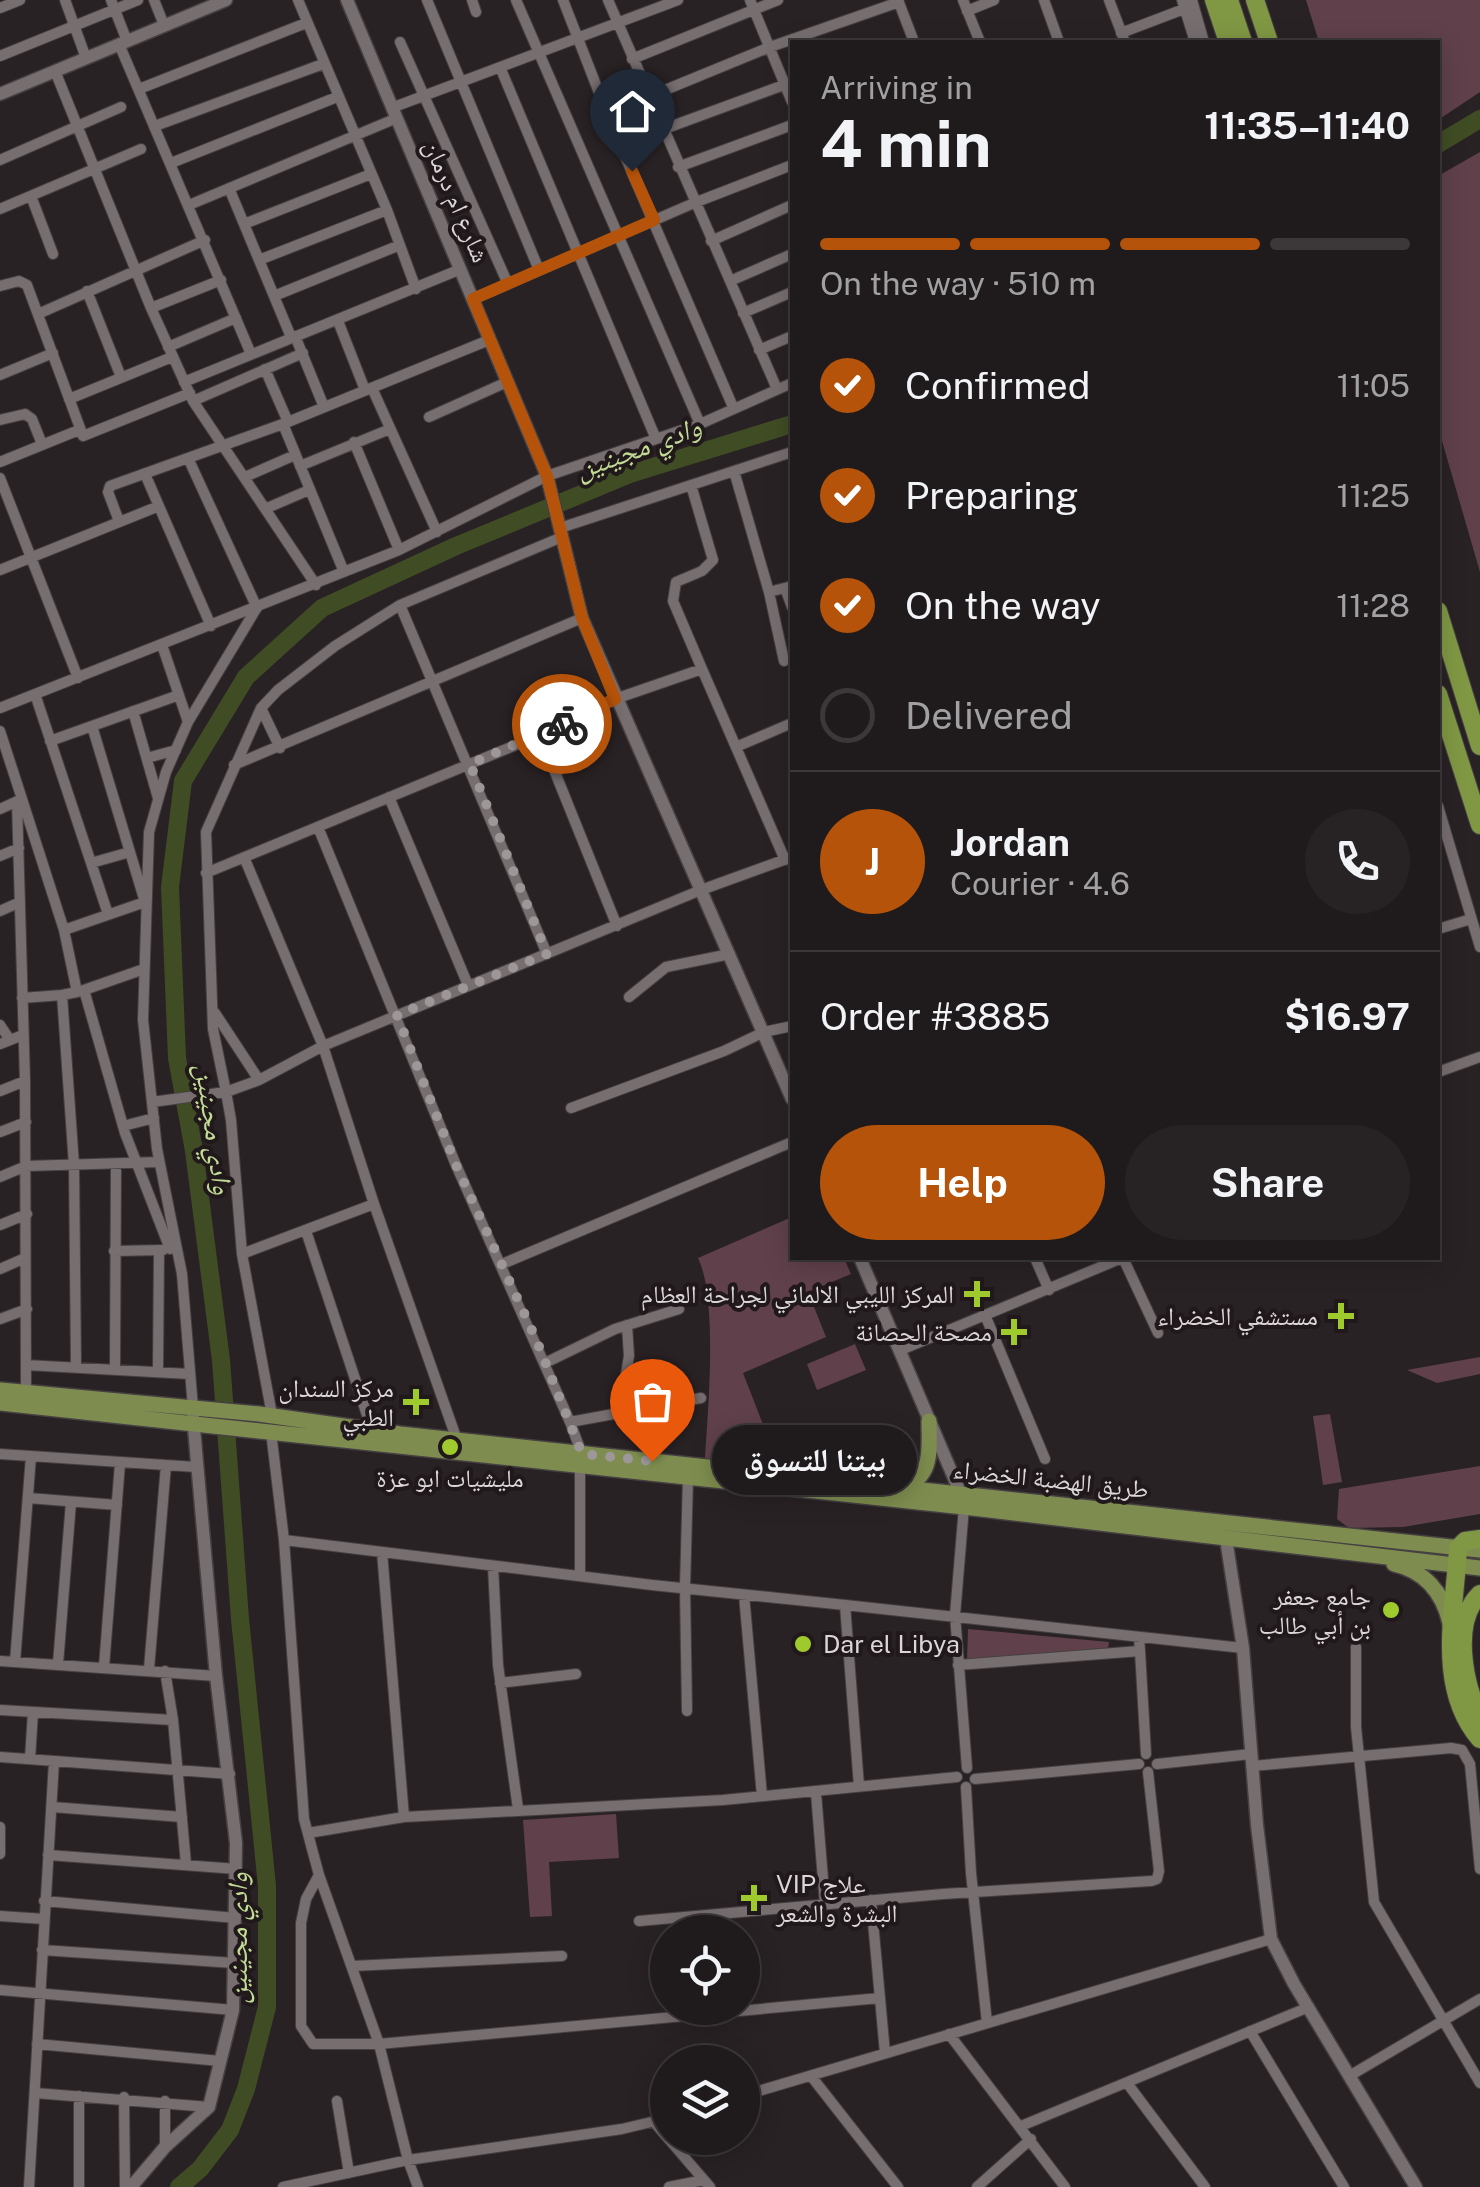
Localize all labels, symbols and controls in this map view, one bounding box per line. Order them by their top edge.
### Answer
pin [590,69,675,172]
text: Arriving in [820,69,973,106]
icon: home [605,84,660,139]
text: 11:35–11:40 [1204,103,1410,148]
text: 4 min [820,105,992,182]
street label: شارع ام درمان [416,135,496,268]
text: On the way · 510 m [820,265,1096,302]
icon: check [820,358,875,413]
text: Confirmed [905,363,1090,408]
text: 11:05 [1337,367,1410,404]
water label: وادي مجينين [571,409,708,492]
icon: check [820,468,875,523]
text: Preparing [905,473,1079,518]
text: 11:25 [1337,477,1410,514]
icon: check [820,578,875,633]
text: On the way [905,583,1101,628]
text: 11:28 [1336,587,1410,624]
courier [512,674,612,774]
text: Delivered [905,693,1073,738]
icon: bike [535,697,590,752]
button: phone [1305,809,1410,914]
text: Jordan [950,820,1070,865]
text: J [865,839,880,884]
text: Courier · 4.6 [950,865,1130,902]
text: Order #3885 [820,994,1050,1039]
text: $16.97 [1284,994,1410,1039]
water label: وادي مجينين [182,1062,240,1197]
button: Help [820,1125,1105,1240]
button: Share [1125,1125,1410,1240]
place label: المركز الليبي الالماني لجراحة العظام [641,1279,954,1314]
marker: المركز الليبي الالماني لجراحة العظام [964,1281,990,1307]
place label: مستشفي الخضراء [1157,1301,1318,1336]
marker: مستشفي الخضراء [1328,1303,1354,1329]
place label: مصحة الحصانة [855,1317,992,1347]
marker: مصحة الحصانة [1001,1319,1027,1345]
pin [610,1359,695,1462]
place label: مركز السندان الطبي [278,1373,394,1437]
icon: bag [625,1374,680,1429]
marker: مركز السندان الطبي [403,1389,429,1415]
callout: بيتنا للتسوق [712,1426,917,1496]
marker: مليشيات ابو عزة [439,1436,461,1458]
text: بيتنا للتسوق [743,1441,886,1478]
street label: طريق الهضبة الخضراء [952,1454,1150,1505]
place label: مليشيات ابو عزة [376,1463,524,1493]
place label: جامع جعفر بن أبي طالب [1259,1581,1371,1645]
marker: جامع جعفر بن أبي طالب [1380,1599,1402,1621]
place label: Dar el Libya [823,1629,960,1659]
marker: Dar el Libya [792,1633,814,1655]
place label: VIP علاج البشرة والشعر [775,1869,897,1928]
water label: وادي مجينين [220,1872,260,2004]
marker: VIP علاج البشرة والشعر [741,1885,767,1911]
map controls [650,1915,760,2155]
button: locate [650,1915,760,2025]
button: layers [650,2045,760,2155]

